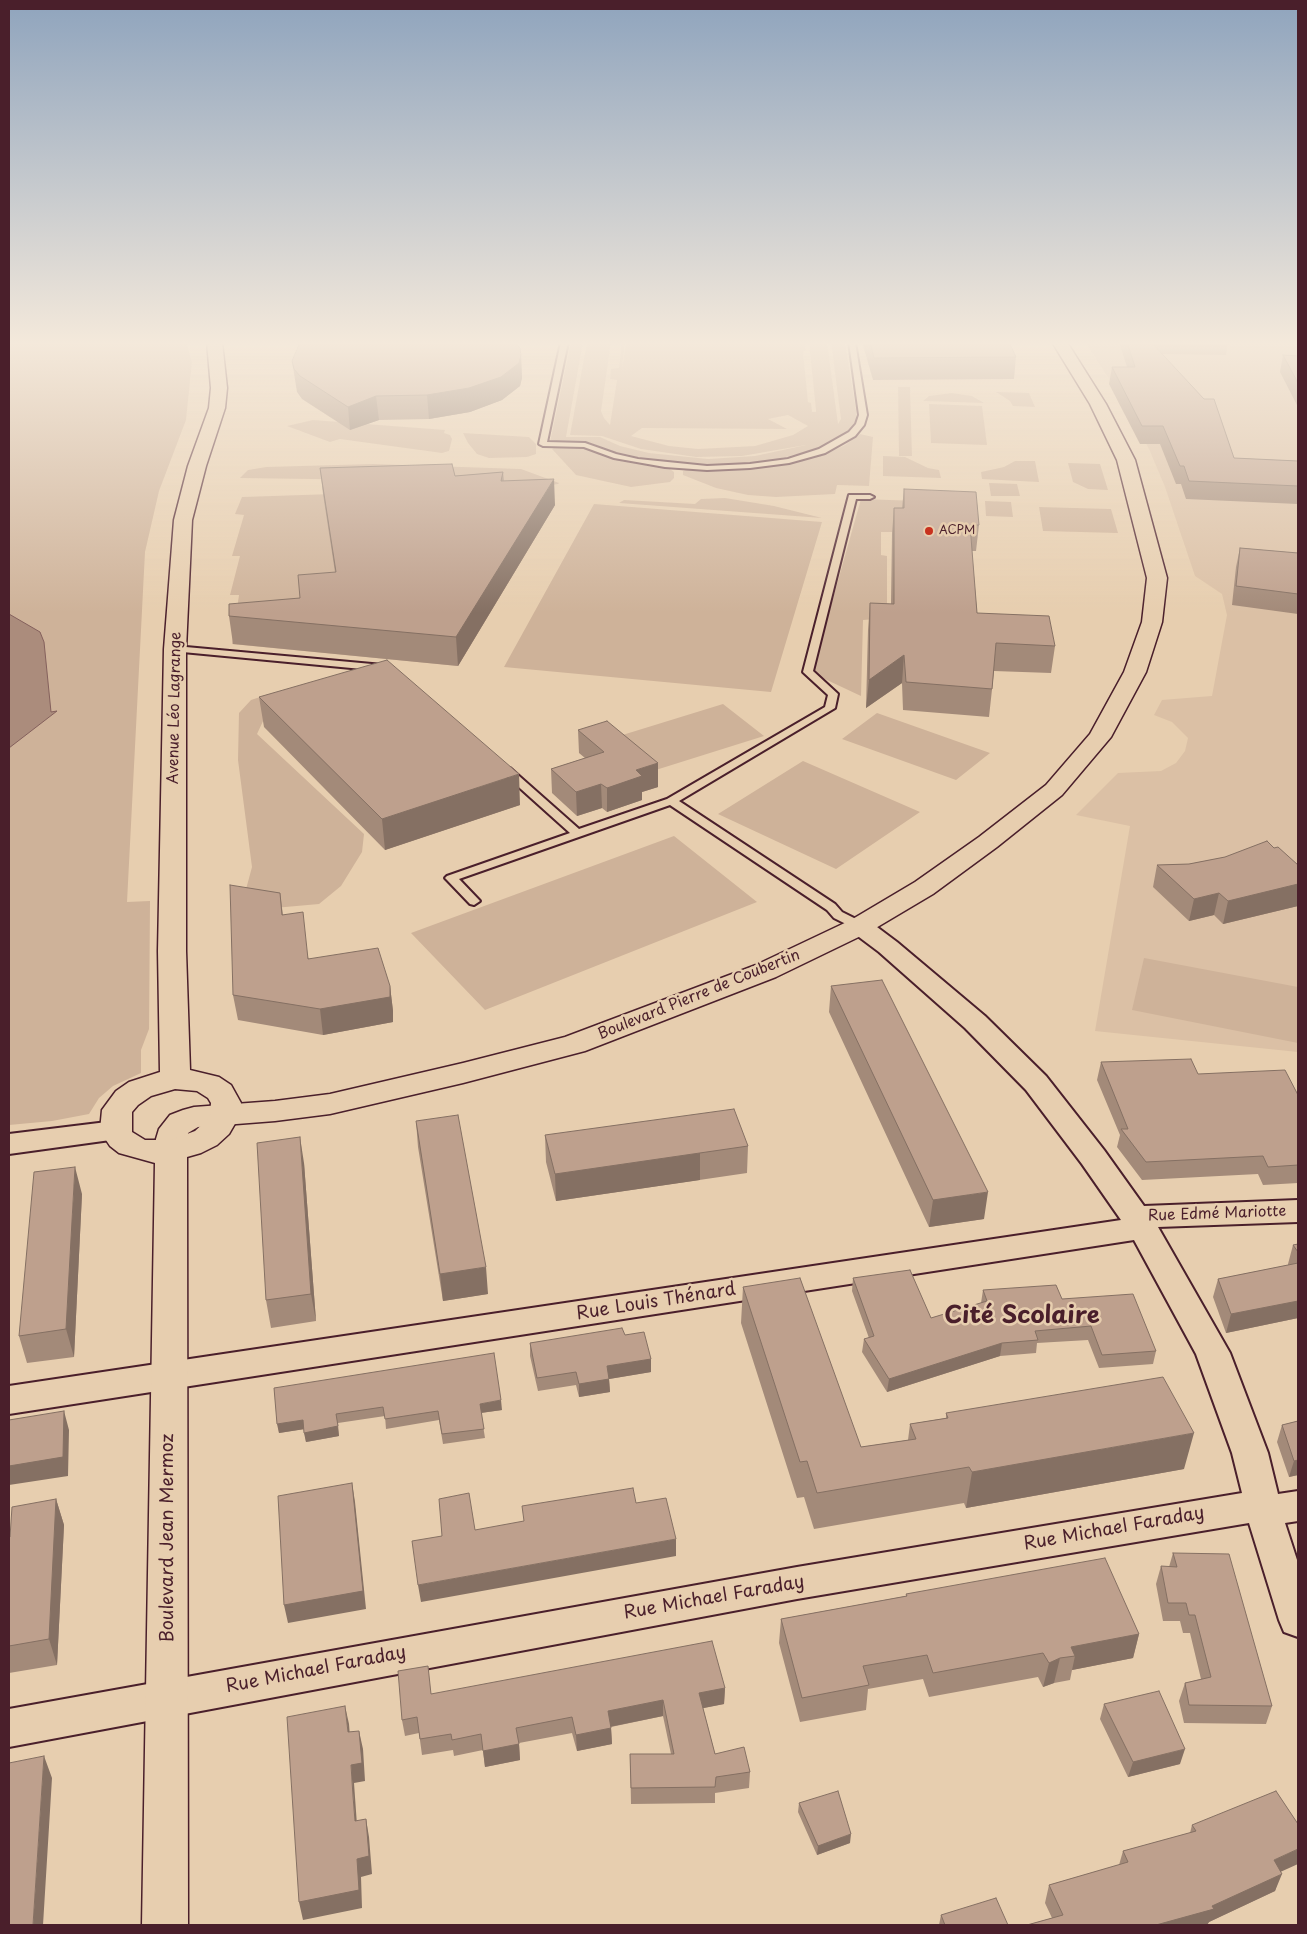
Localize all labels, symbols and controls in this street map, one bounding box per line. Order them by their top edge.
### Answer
place label: ACPM [939,524,975,538]
marker: ACPM [923,525,935,537]
street label: Avenue Léo Lagrange [165,632,185,784]
street label: Boulevard Pierre de Coubertin [595,946,803,1044]
street label: Rue Edmé Mariotte [1147,1203,1287,1225]
street label: Rue Louis Thénard [575,1279,737,1325]
district label: Cité Scolaire [944,1302,1100,1330]
street label: Boulevard Jean Mermoz [157,1433,179,1643]
street label: Rue Michael Faraday [1022,1502,1206,1556]
street label: Rue Michael Faraday [622,1571,806,1625]
street label: Rue Michael Faraday [224,1642,408,1698]

